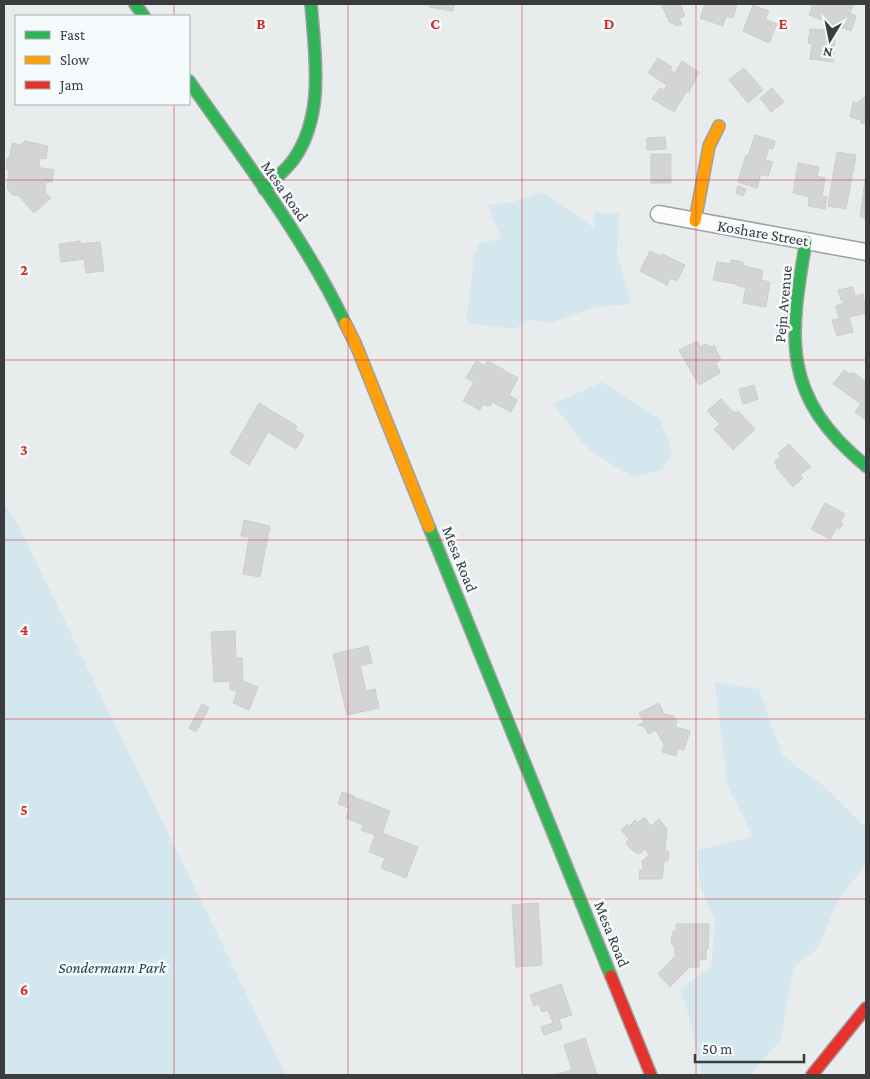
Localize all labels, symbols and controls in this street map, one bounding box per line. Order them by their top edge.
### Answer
legend [15,15,190,105]
text: B [256,15,266,32]
text: C [430,15,440,32]
text: D [603,15,615,32]
text: E [778,15,788,32]
north arrow [805,15,855,65]
text: Fast [60,27,86,43]
text: N [821,44,834,62]
text: Slow [60,52,90,68]
text: Jam [58,77,83,94]
street label: Mesa Road [258,158,312,225]
street label: Koshare Street [716,217,811,249]
text: 2 [20,261,28,278]
street label: Pejn Avenue [771,265,796,343]
text: 3 [20,441,28,458]
street label: Mesa Road [439,524,481,595]
text: 4 [20,621,29,638]
text: 5 [20,801,28,818]
street label: Mesa Road [591,899,633,970]
park label: Sondermann Park [58,959,167,976]
text: 6 [20,981,28,998]
scale bar [695,1032,804,1064]
text: 50 m [702,1041,732,1057]

